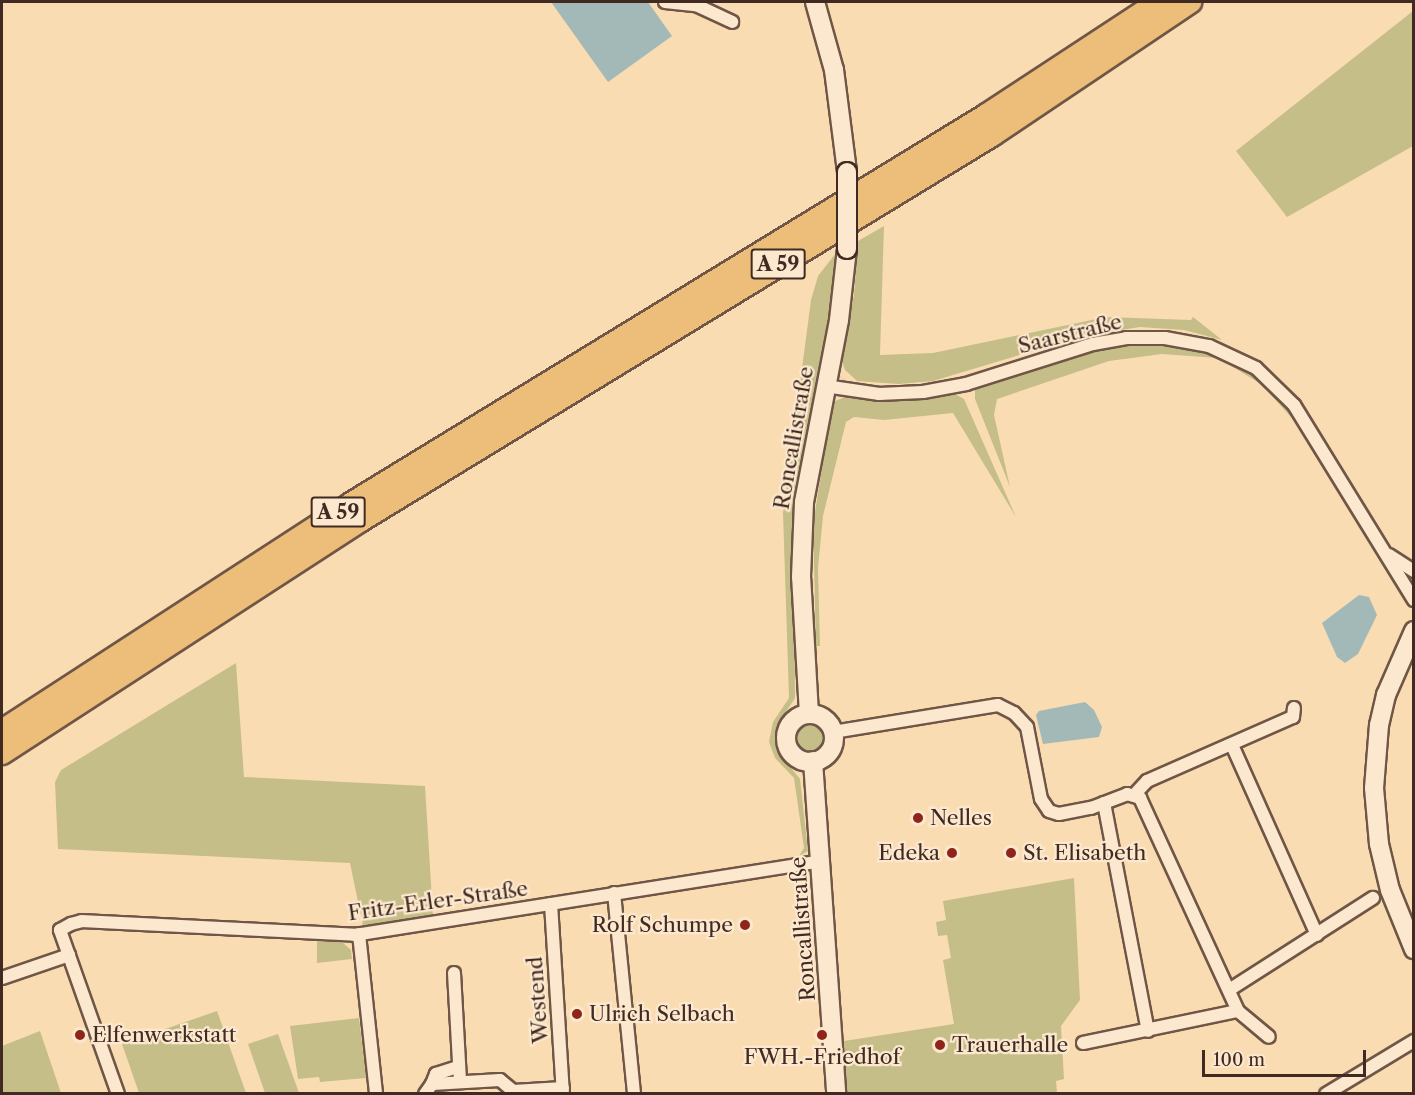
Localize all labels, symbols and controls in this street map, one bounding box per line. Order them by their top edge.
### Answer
road number: A 59 [750,247,806,281]
street label: Saarstraße [1015,309,1125,359]
street label: Roncallistraße [769,365,819,511]
road number: A 59 [310,495,366,529]
place label: Nelles [930,805,992,831]
marker: Nelles [911,811,925,825]
place label: Edeka [878,840,940,866]
place label: St. Elisabeth [1023,840,1146,866]
marker: Edeka [945,846,959,860]
marker: St. Elisabeth [1004,846,1018,860]
street label: Roncallistraße [785,856,821,1002]
street label: Fritz-Erler-Straße [346,876,530,926]
place label: Rolf Schumpe [592,912,733,938]
marker: Rolf Schumpe [738,918,752,932]
street label: Westend [522,956,554,1044]
place label: Ulrich Selbach [589,1001,735,1027]
marker: Ulrich Selbach [570,1007,584,1021]
place label: Elfenwerkstatt [92,1022,236,1048]
marker: Elfenwerkstatt [73,1028,87,1042]
marker: FWH.-Friedhof [815,1028,829,1042]
place label: Trauerhalle [952,1032,1068,1058]
marker: Trauerhalle [933,1038,947,1052]
scale bar [1205,1038,1368,1076]
place label: FWH.-Friedhof [744,1044,900,1070]
text: 100 m [1213,1049,1265,1071]

